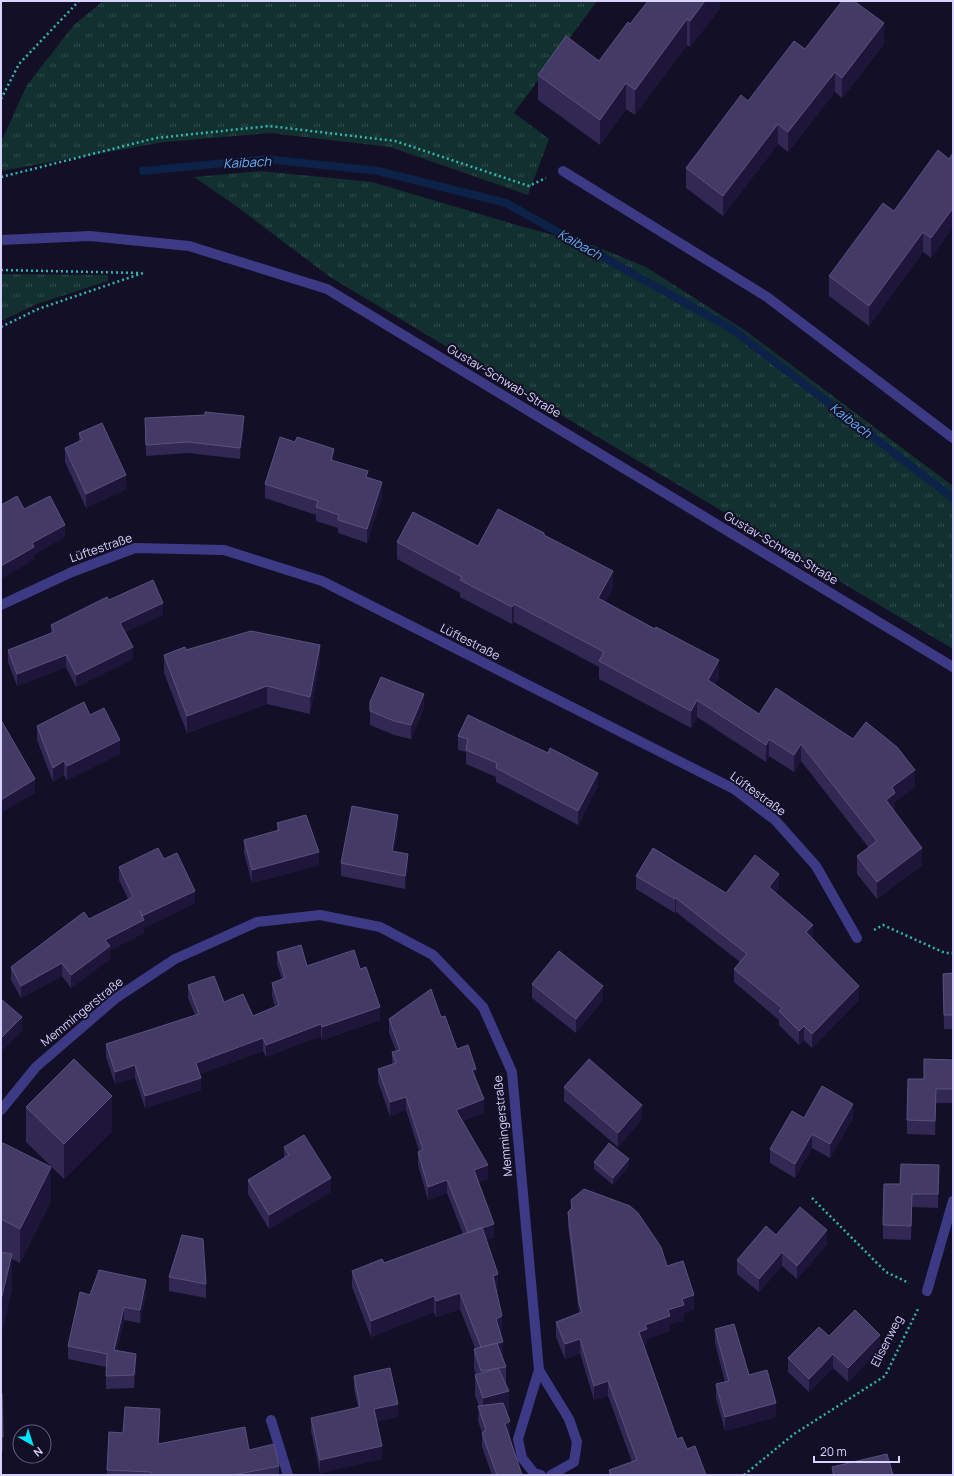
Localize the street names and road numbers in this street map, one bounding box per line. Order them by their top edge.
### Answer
street label: Gustav-Schwab-Straße [444,340,564,421]
street label: Gustav-Schwab-Straße [721,507,841,588]
street label: Lüftestraße [67,529,134,566]
street label: Lüftestraße [437,619,503,664]
street label: Lüftestraße [727,768,790,820]
street label: Memmingerstraße [37,973,126,1050]
street label: Memmingerstraße [489,1075,516,1177]
street label: Elisenweg [866,1312,907,1369]

